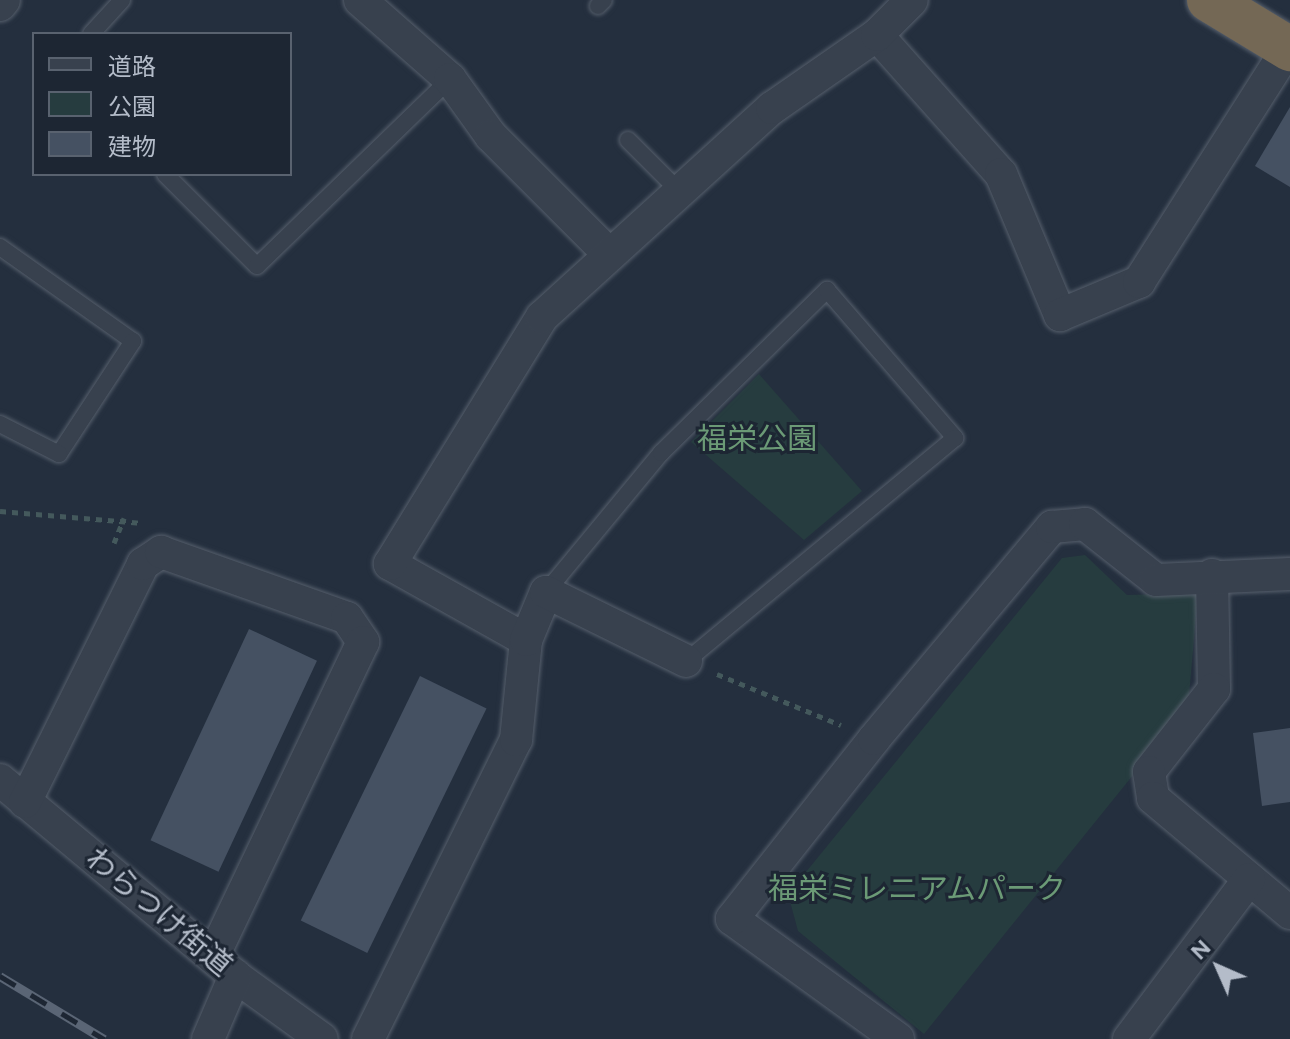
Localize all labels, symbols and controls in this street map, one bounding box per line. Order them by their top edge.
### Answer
legend [32,32,292,176]
text: 道路 [108,52,156,81]
text: 公園 [108,92,156,121]
text: 建物 [108,132,156,161]
park label: 福栄公園 [697,421,817,457]
street label: わらつけ街道 [78,840,240,984]
park label: 福栄ミレニアムパーク [767,871,1067,907]
north arrow [1178,927,1258,1007]
text: N [1185,934,1216,965]

